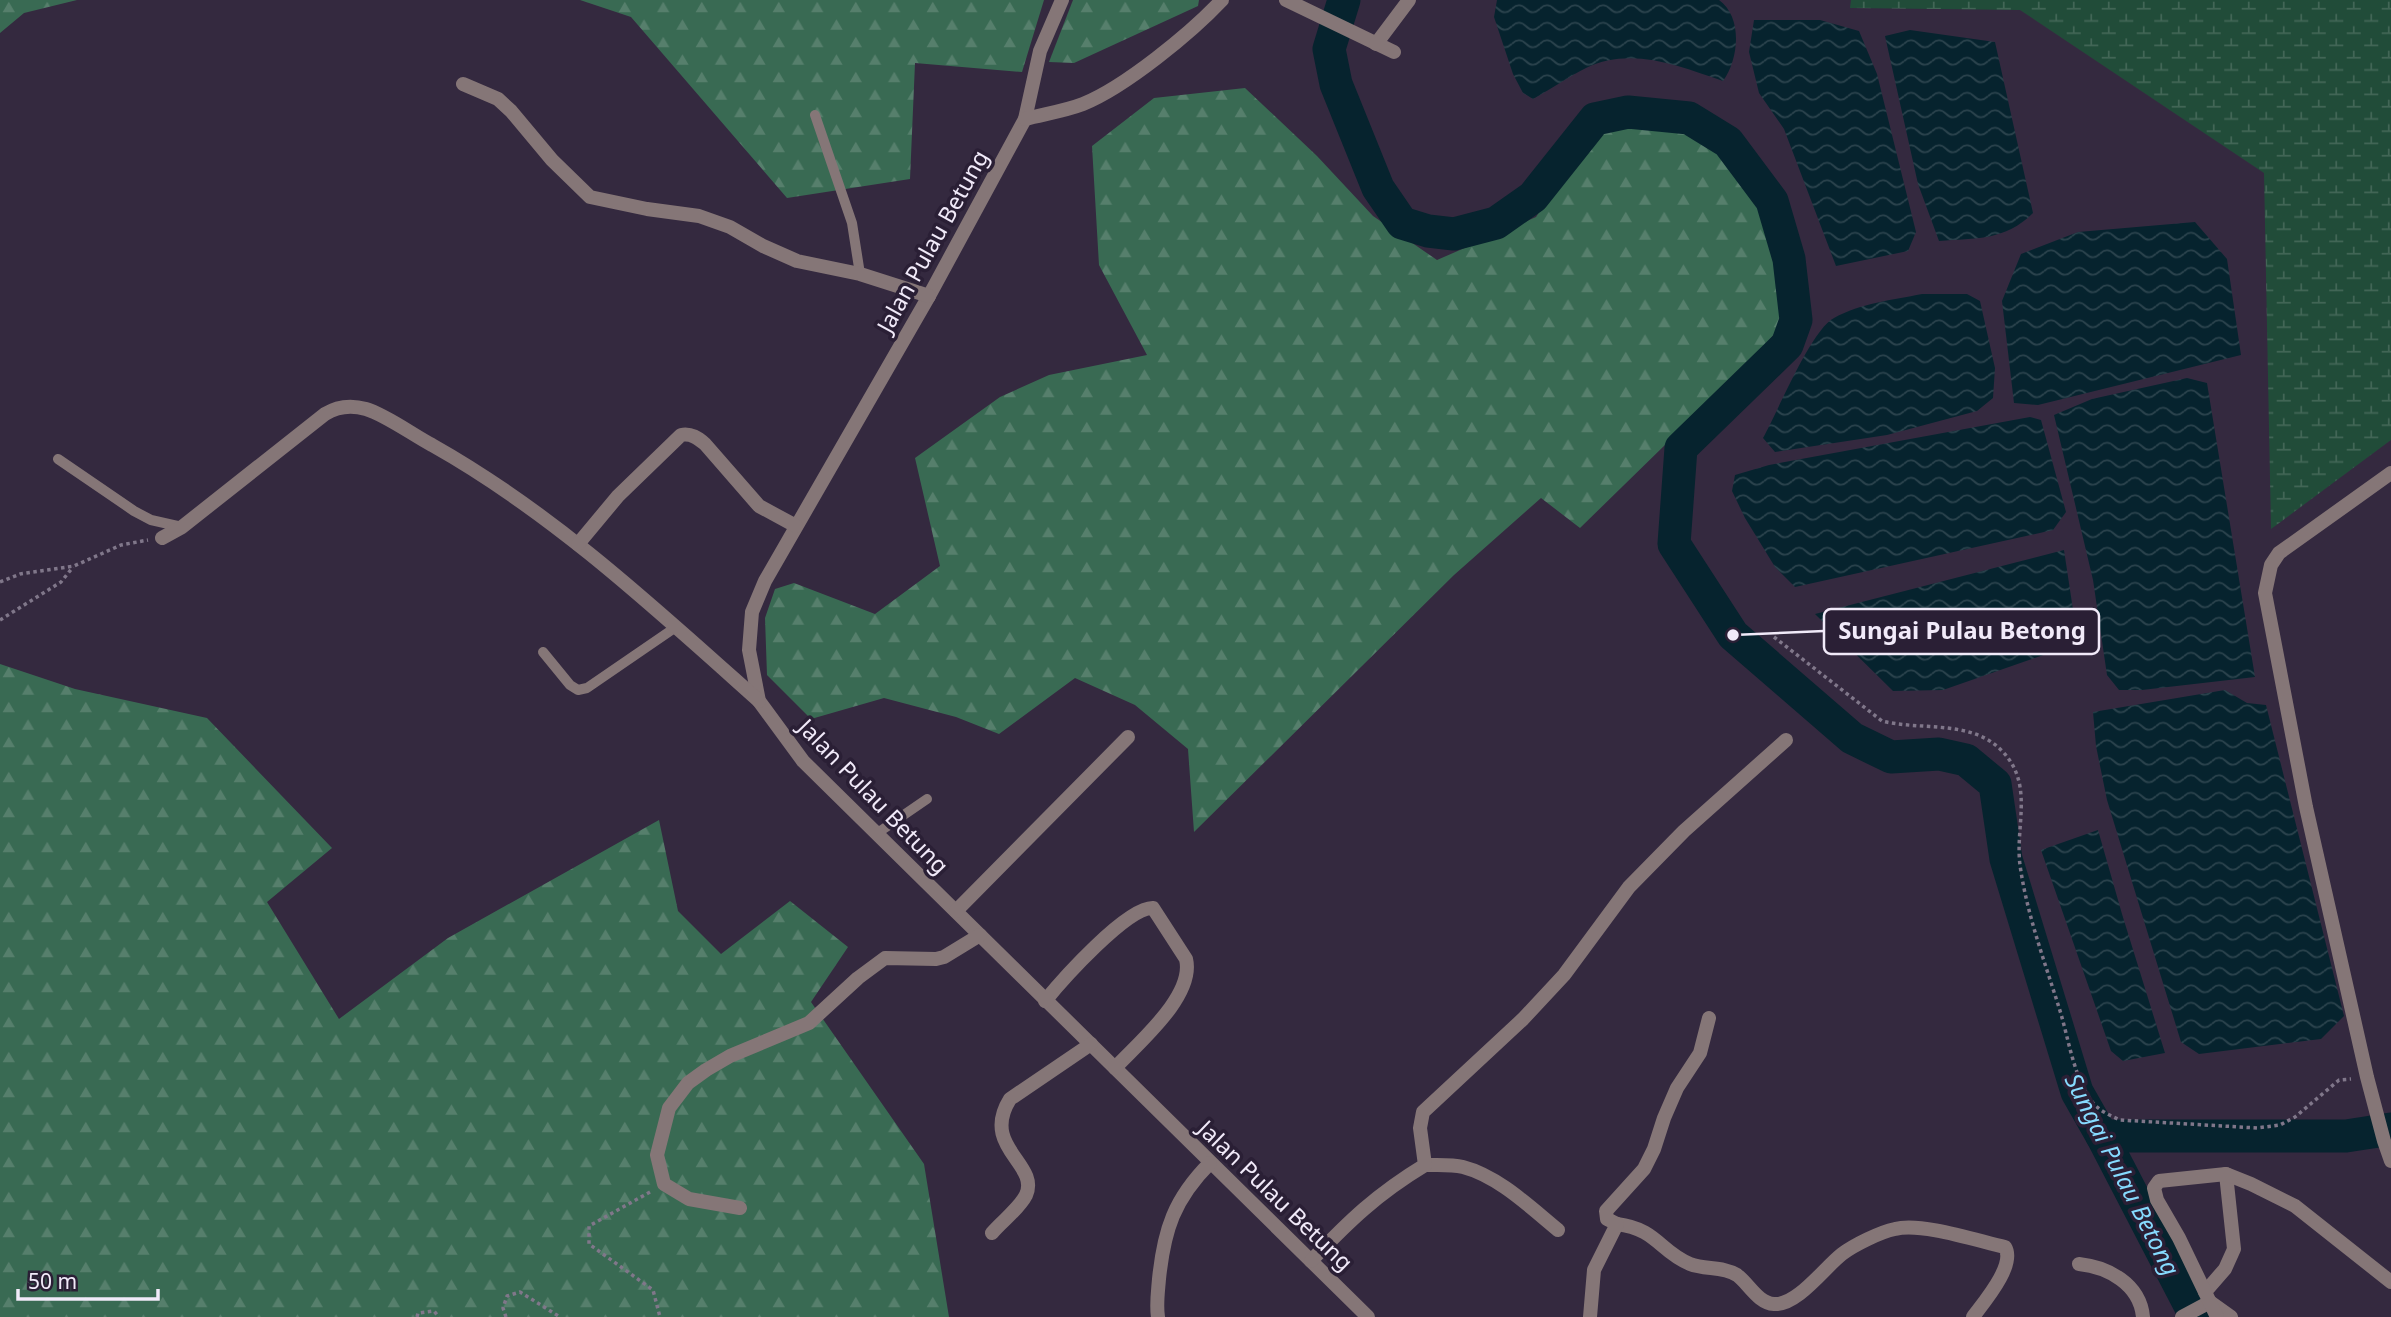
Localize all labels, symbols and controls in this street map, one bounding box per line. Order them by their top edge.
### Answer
street label: Jalan Pulau Betung [868,144,995,340]
callout: Sungai Pulau Betong [1824,609,2099,654]
text: Sungai Pulau Betong [1838,613,2086,646]
street label: Jalan Pulau Betung [790,710,956,881]
water label: Sungai Pulau Betong [2058,1067,2188,1281]
street label: Jalan Pulau Betung [1190,1111,1361,1277]
scale bar [18,1258,158,1302]
text: 50 m [28,1267,77,1295]

